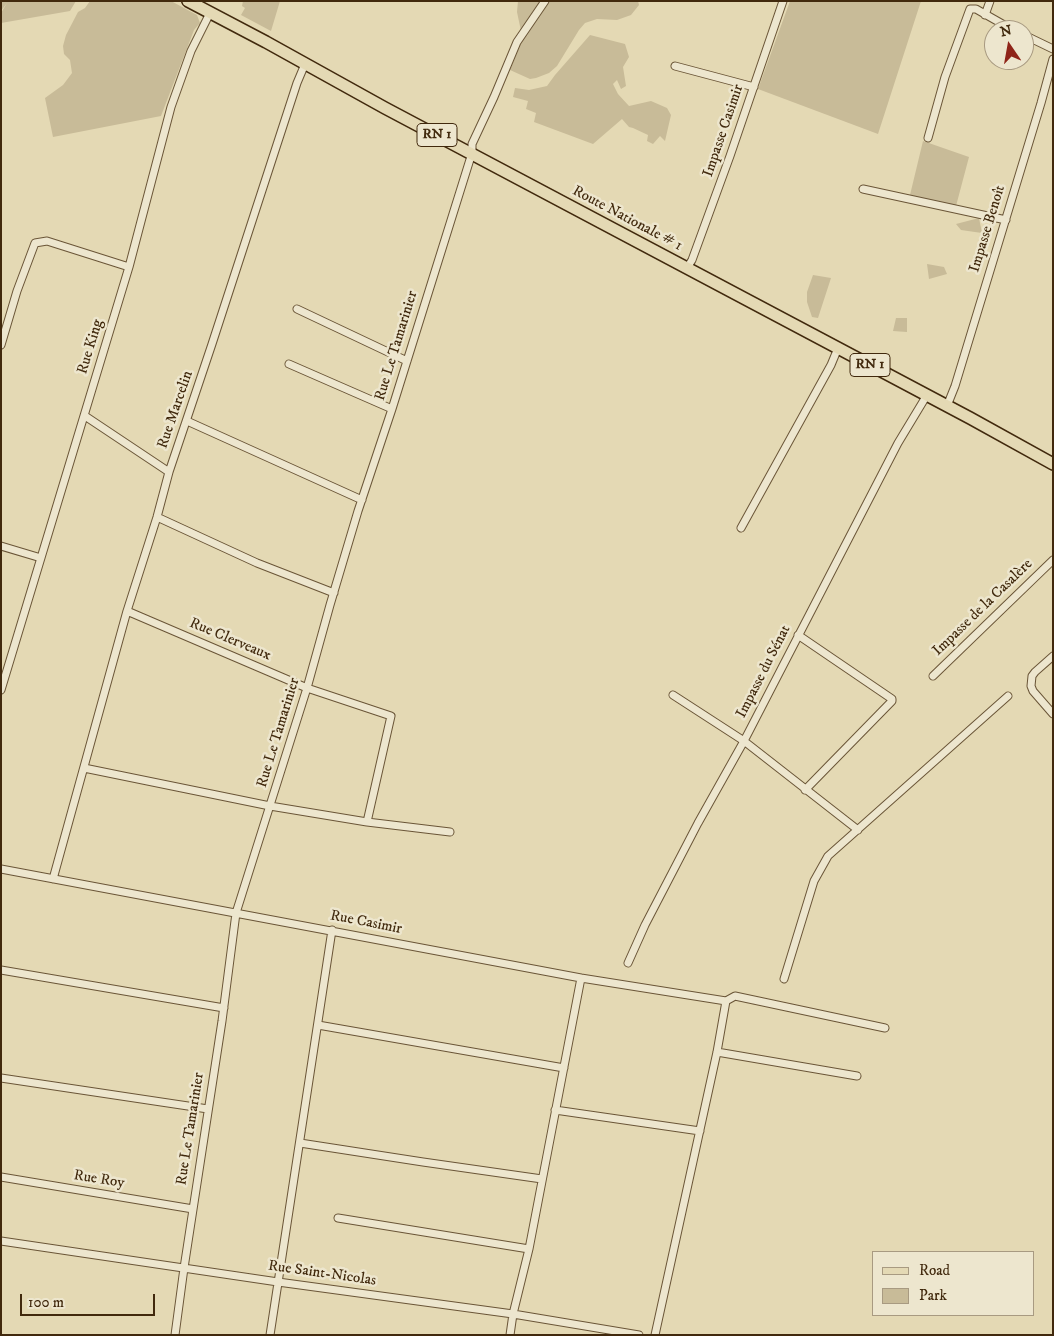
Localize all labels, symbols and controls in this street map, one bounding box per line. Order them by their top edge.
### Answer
north arrow [984,20,1034,70]
text: N [999,21,1014,41]
street label: Impasse Casimir [700,82,748,180]
road number: RN 1 [417,124,457,146]
street label: Route Nationale # 1 [569,182,685,256]
street label: Impasse Benoît [966,183,1010,275]
street label: Rue Le Tamarinier [372,289,422,403]
street label: Rue King [74,318,108,376]
road number: RN 1 [850,354,890,376]
street label: Rue Marcelin [154,369,198,451]
street label: Impasse de la Casalère [929,556,1037,660]
street label: Rue Clerveaux [187,615,273,665]
street label: Impasse du Sénat [733,623,795,721]
street label: Rue Le Tamarinier [254,676,304,790]
street label: Rue Casimir [329,907,403,939]
street label: Rue Le Tamarinier [173,1071,209,1187]
street label: Rue Roy [72,1167,126,1193]
legend [872,1251,1034,1316]
street label: Rue Saint-Nicolas [267,1258,377,1290]
text: Road [919,1261,950,1280]
scale bar [22,1284,158,1316]
text: Park [919,1286,947,1305]
text: 100 m [28,1293,64,1312]

